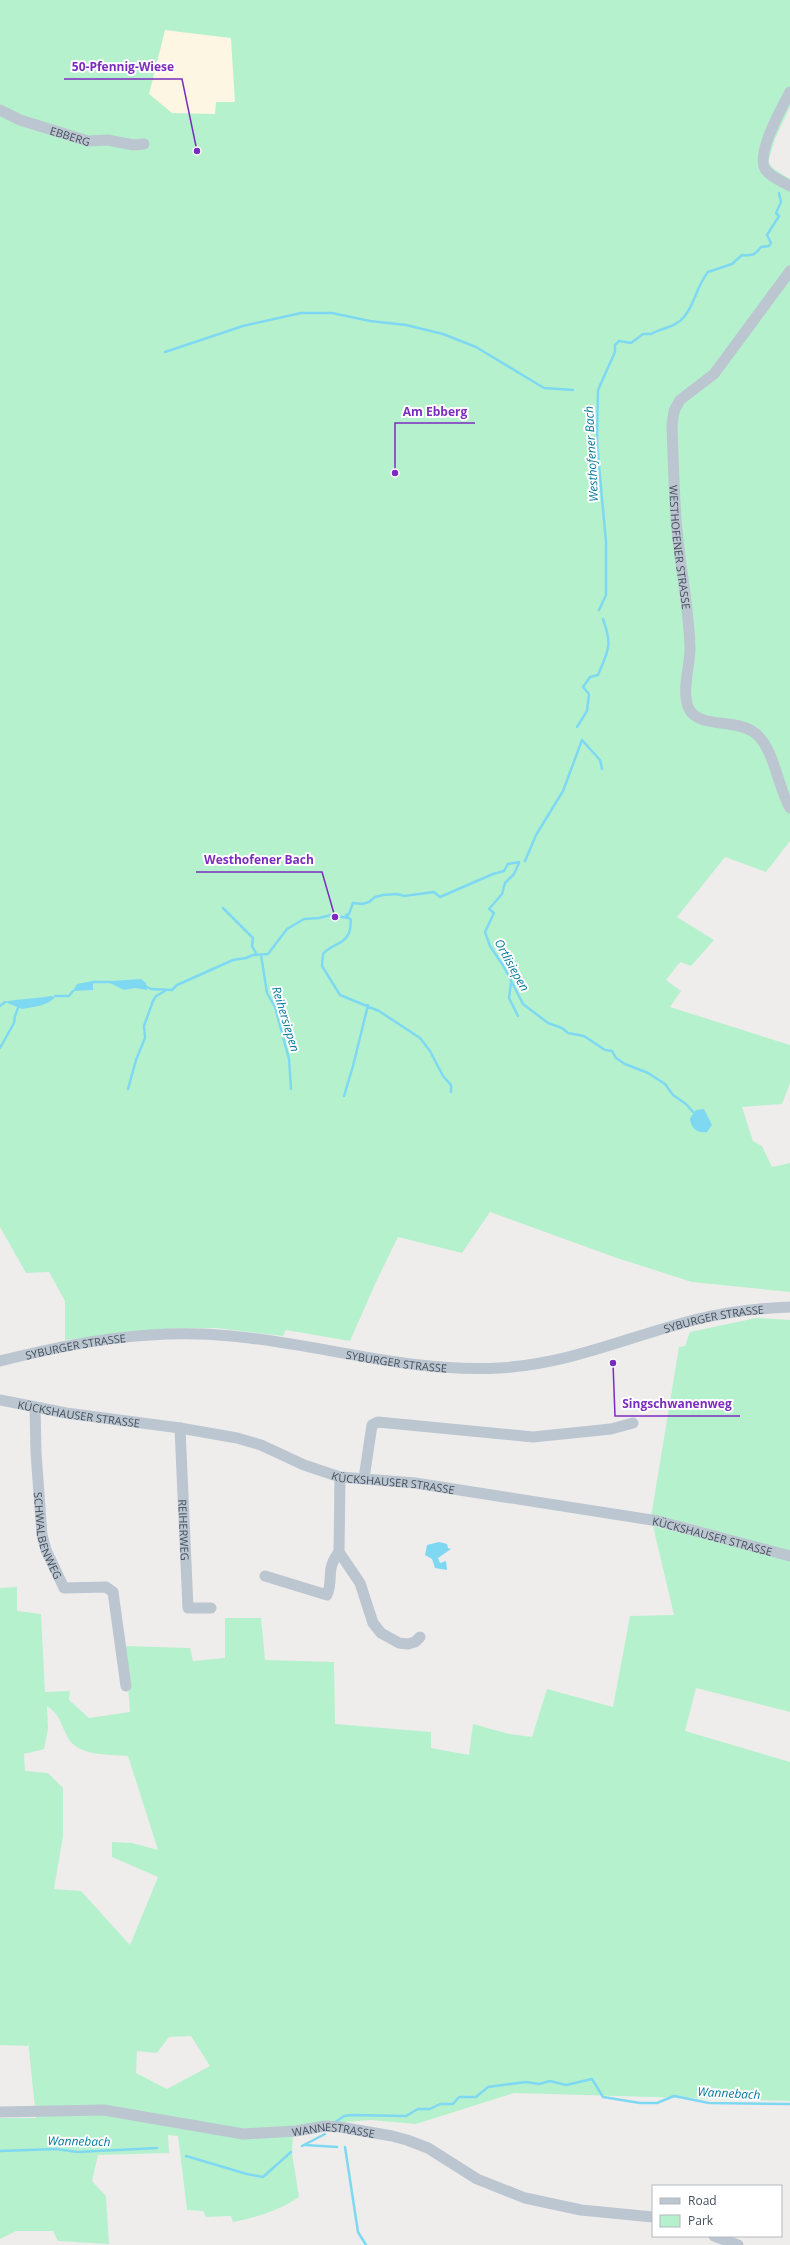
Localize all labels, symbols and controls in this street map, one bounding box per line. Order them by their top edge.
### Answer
callout: 50-Pfennig-Wiese [64,55,182,79]
text: 50-Pfennig-Wiese [72,58,174,75]
street label: EBBERG [48,122,92,149]
callout: Am Ebberg [395,399,475,423]
text: Am Ebberg [403,403,467,420]
water label: Westhofener Bach [580,406,602,502]
street label: WESTHOFENER STRASSE [667,485,695,610]
callout: Westhofener Bach [196,848,322,872]
text: Westhofener Bach [204,851,314,868]
water label: Ortlisiepen [491,936,533,994]
water label: Reihersiepen [268,984,304,1054]
street label: SYBURGER STRASSE [662,1301,764,1336]
street label: SYBURGER STRASSE [24,1330,127,1362]
street label: SYBURGER STRASSE [345,1346,448,1375]
callout: Singschwanenweg [615,1392,740,1416]
text: Singschwanenweg [622,1395,732,1412]
street label: KÜCKSHAUSER STRASSE [16,1396,141,1430]
street label: KÜCKSHAUSER STRASSE [330,1467,456,1497]
street label: SCHWALBENWEG [31,1491,66,1581]
street label: REIHERWEG [176,1499,193,1561]
street label: KÜCKSHAUSER STRASSE [651,1513,774,1559]
water label: Wannebach [697,2083,761,2103]
street label: WANNESTRASSE [291,2119,376,2140]
water label: Wannebach [47,2132,111,2150]
legend [652,2185,782,2237]
text: Road [688,2192,717,2209]
text: Park [688,2212,714,2229]

